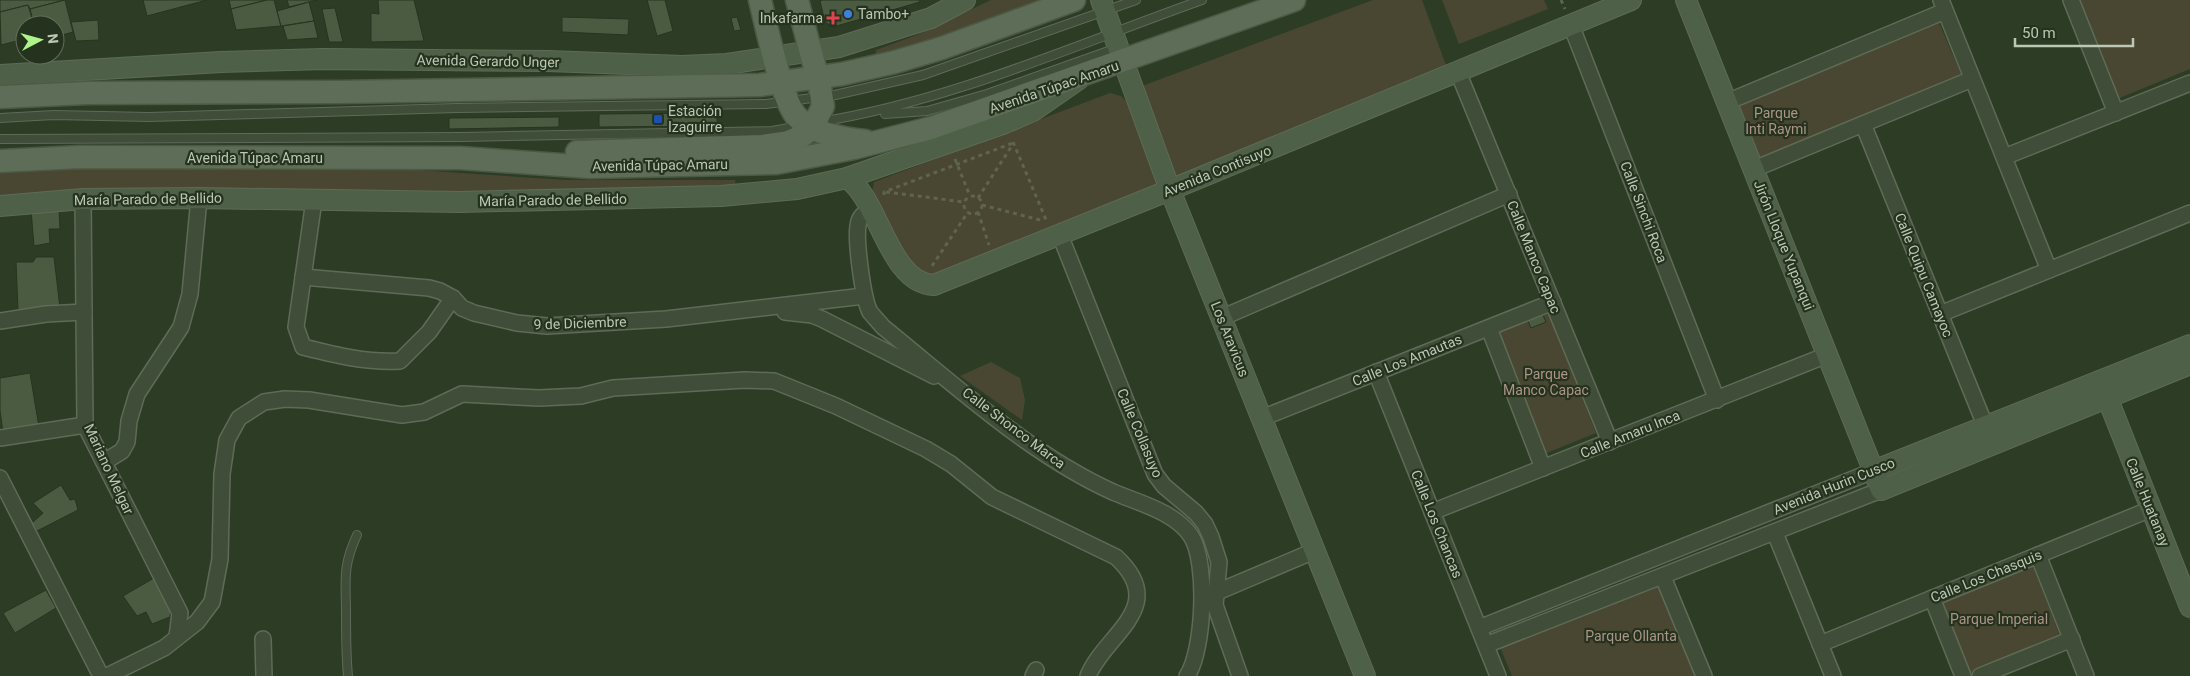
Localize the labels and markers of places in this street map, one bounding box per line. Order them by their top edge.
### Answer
place label: Tambo+ [858,6,909,22]
marker: Tambo+ [842,8,854,20]
place label: Inkafarma [760,10,823,26]
marker: Inkafarma [827,12,839,24]
place label: Estación Izaguirre [668,103,722,135]
marker: Estación Izaguirre [652,113,664,125]

